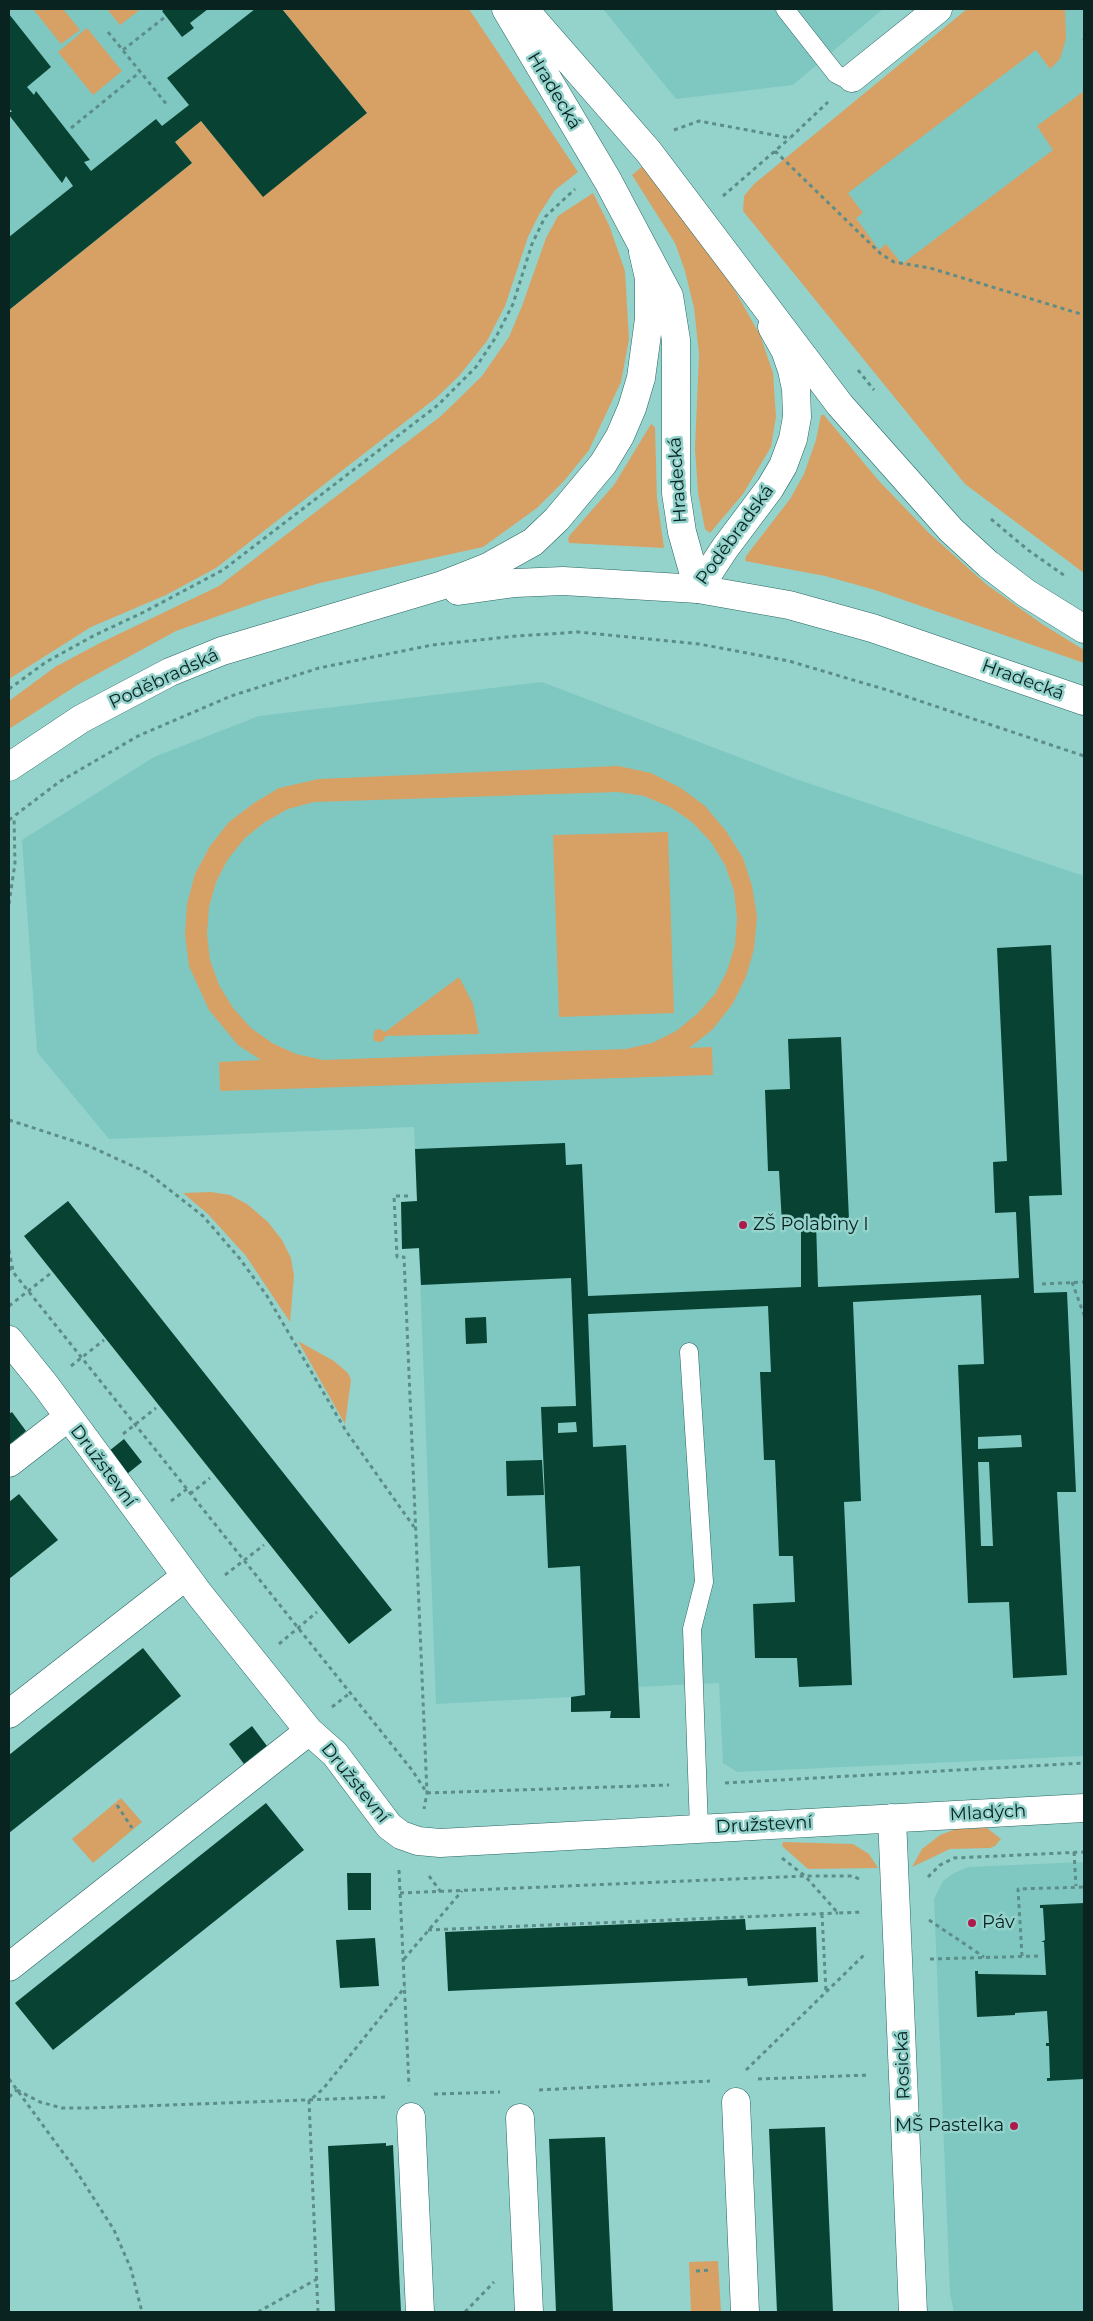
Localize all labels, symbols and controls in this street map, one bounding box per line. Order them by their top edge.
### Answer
street label: Hradecká [523,49,585,133]
street label: Hradecká [664,436,692,524]
street label: Poděbradská [691,481,779,589]
street label: Poděbradská [106,644,222,714]
street label: Hradecká [979,655,1067,705]
place label: ZŠ Polabiny I [753,1214,869,1236]
marker: ZŠ Polabiny I [737,1219,749,1231]
street label: Družstevní [65,1421,141,1511]
street label: Družstevní [316,1739,394,1827]
street label: Mladých [949,1800,1027,1826]
street label: Družstevní [715,1812,813,1838]
place label: Páv [982,1912,1015,1934]
marker: Páv [966,1917,978,1929]
street label: Rosická [891,2030,915,2100]
place label: MŠ Pastelka [895,2115,1004,2137]
marker: MŠ Pastelka [1008,2120,1020,2132]

